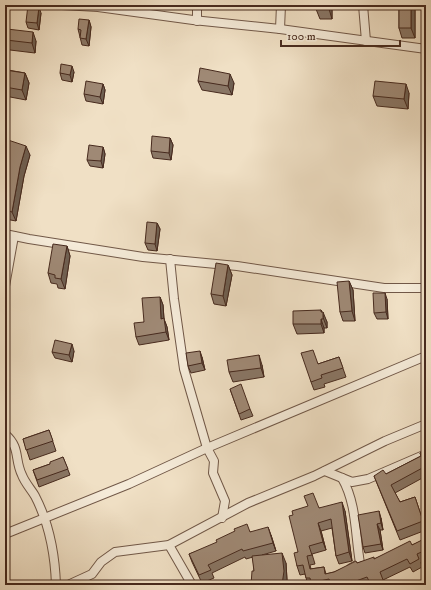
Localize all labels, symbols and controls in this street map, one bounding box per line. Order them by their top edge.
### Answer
scale bar [281,22,400,48]
text: 100 m [287,29,316,44]

